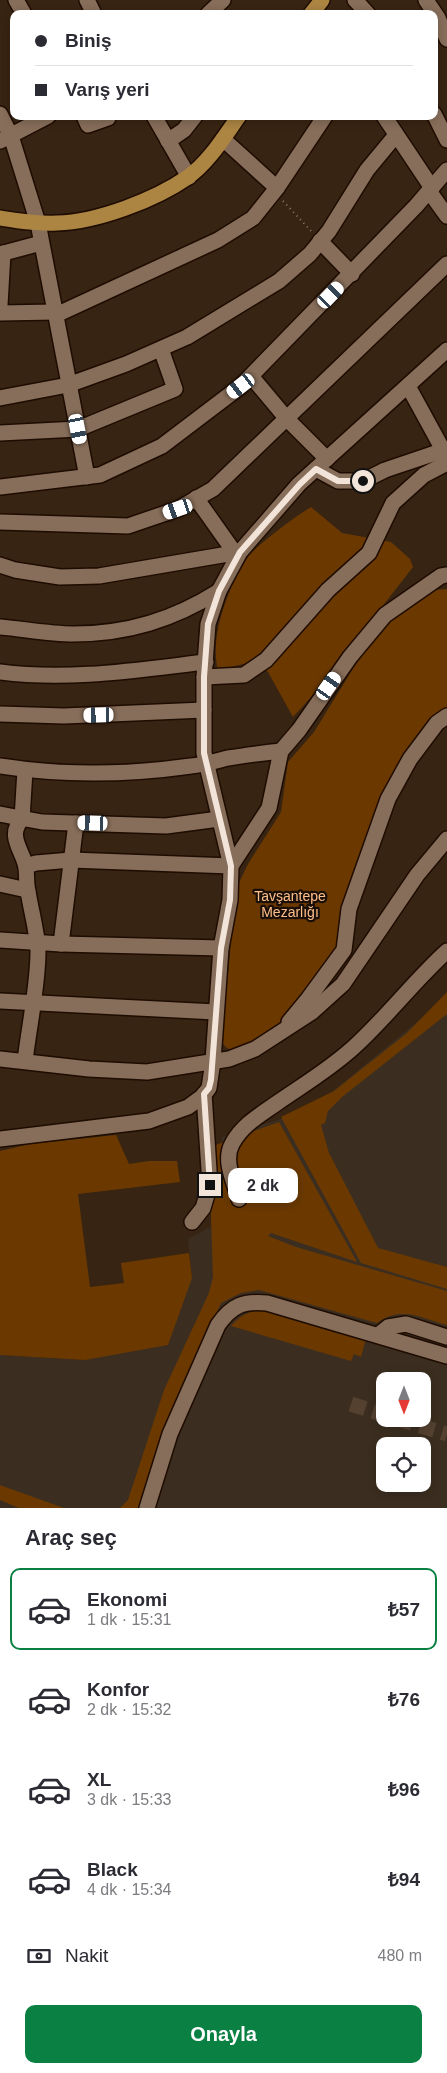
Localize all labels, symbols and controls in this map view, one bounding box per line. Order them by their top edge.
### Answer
text: Biniş [65,30,111,51]
text: Varış yeri [65,79,150,100]
car [315,279,346,311]
car [224,371,257,401]
car [67,413,88,445]
route start [352,470,374,492]
car [161,497,194,521]
car [314,669,343,703]
car [83,707,114,723]
car [77,815,108,831]
park label: Tavşantepe Mezarlığı [254,888,326,920]
callout: 2 dk [228,1168,298,1202]
route end [199,1174,221,1196]
text: 2 dk [247,1177,279,1194]
north arrow [376,1372,431,1428]
map controls [376,1372,431,1492]
button: locate [376,1437,431,1492]
text: Araç seç [25,1525,117,1550]
icon: car [27,1587,72,1632]
text: Ekonomi [87,1589,167,1610]
text: ₺57 [388,1599,420,1620]
text: 1 dk · 15:31 [87,1611,172,1628]
icon: car [27,1677,72,1722]
text: Konfor [87,1679,149,1700]
text: ₺76 [388,1689,420,1710]
text: 2 dk · 15:32 [87,1701,172,1718]
icon: car [27,1767,72,1812]
text: XL [87,1769,111,1790]
text: ₺96 [388,1779,420,1800]
text: 3 dk · 15:33 [87,1791,172,1808]
icon: car [27,1857,72,1902]
text: Black [87,1859,138,1880]
text: ₺94 [388,1869,420,1890]
text: 4 dk · 15:34 [87,1881,172,1898]
icon: cash [25,1942,53,1970]
text: Nakit [65,1945,108,1966]
text: 480 m [378,1947,422,1964]
button: Onayla [25,2005,422,2063]

